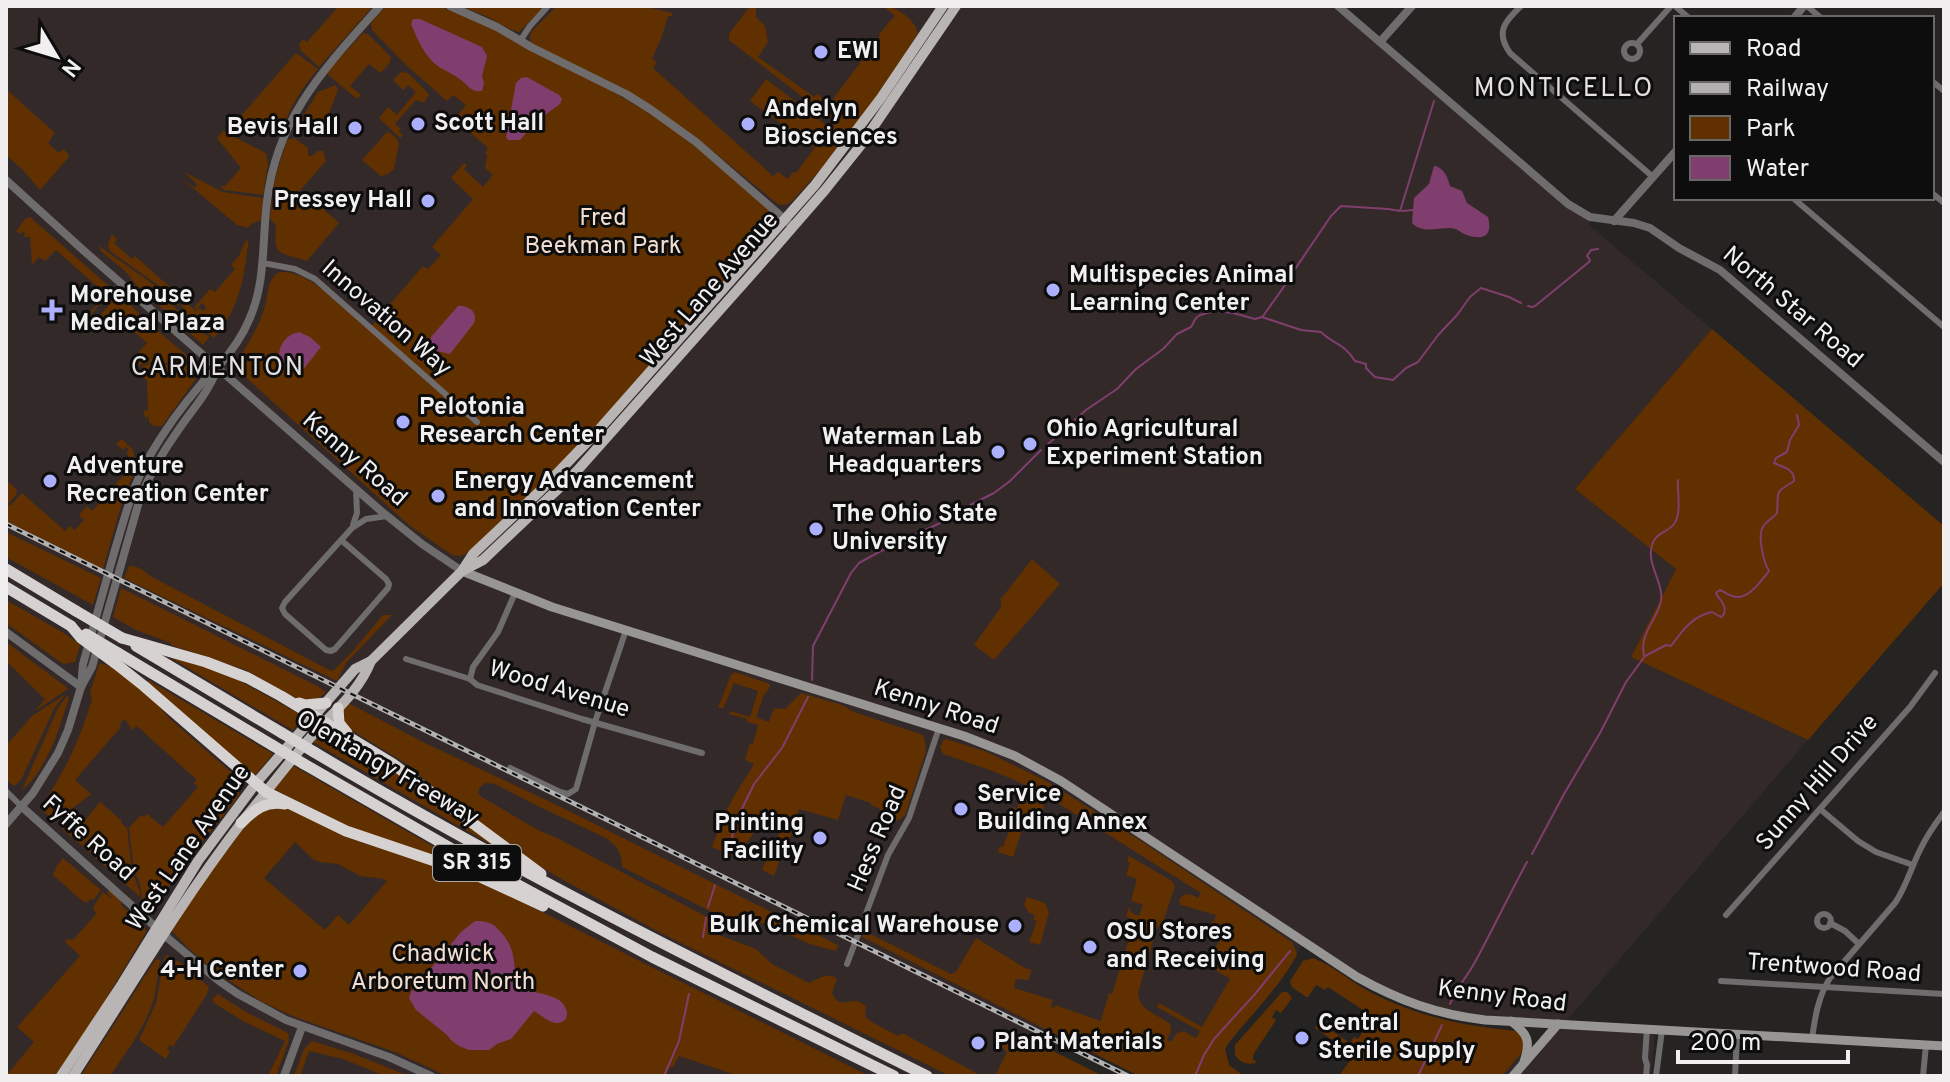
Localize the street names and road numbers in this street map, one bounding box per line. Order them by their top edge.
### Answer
street label: West Lane Avenue [634,206,786,374]
street label: North Star Road [1716,241,1868,375]
street label: Innovation Way [315,254,457,384]
street label: Kenny Road [295,406,413,514]
street label: Wood Avenue [485,654,633,726]
street label: Kenny Road [870,674,1002,742]
street label: Olentangy Freeway [290,704,484,834]
street label: Sunny Hill Drive [1750,708,1886,858]
street label: West Lane Avenue [120,759,258,937]
street label: Hess Road [842,781,914,897]
street label: Fyffe Road [35,789,141,889]
road number: SR 315 [433,845,521,881]
street label: Trentwood Road [1746,948,1922,990]
street label: Kenny Road [1436,974,1568,1020]

